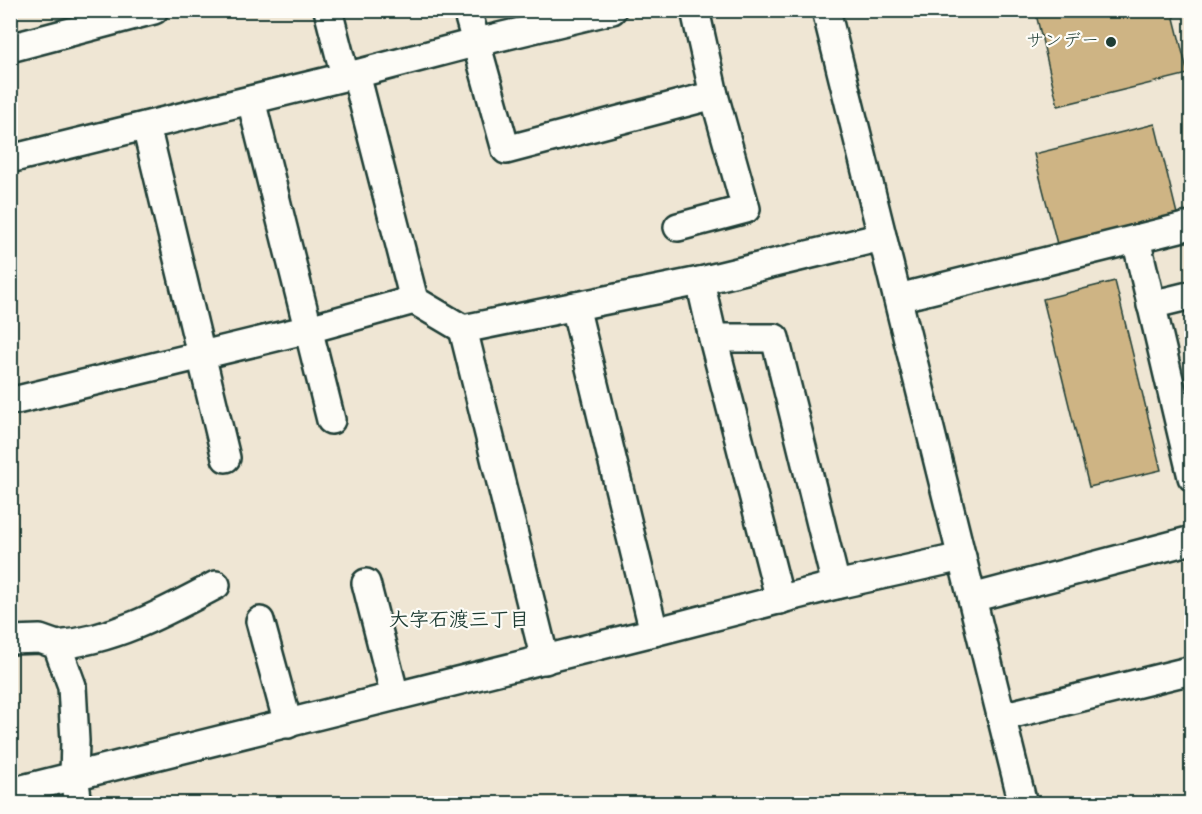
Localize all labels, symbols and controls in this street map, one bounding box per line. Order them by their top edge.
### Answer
place label: サンデー [1026,30,1099,55]
marker: サンデー [1104,35,1118,49]
district label: 大字石渡三丁目 [389,608,529,636]

